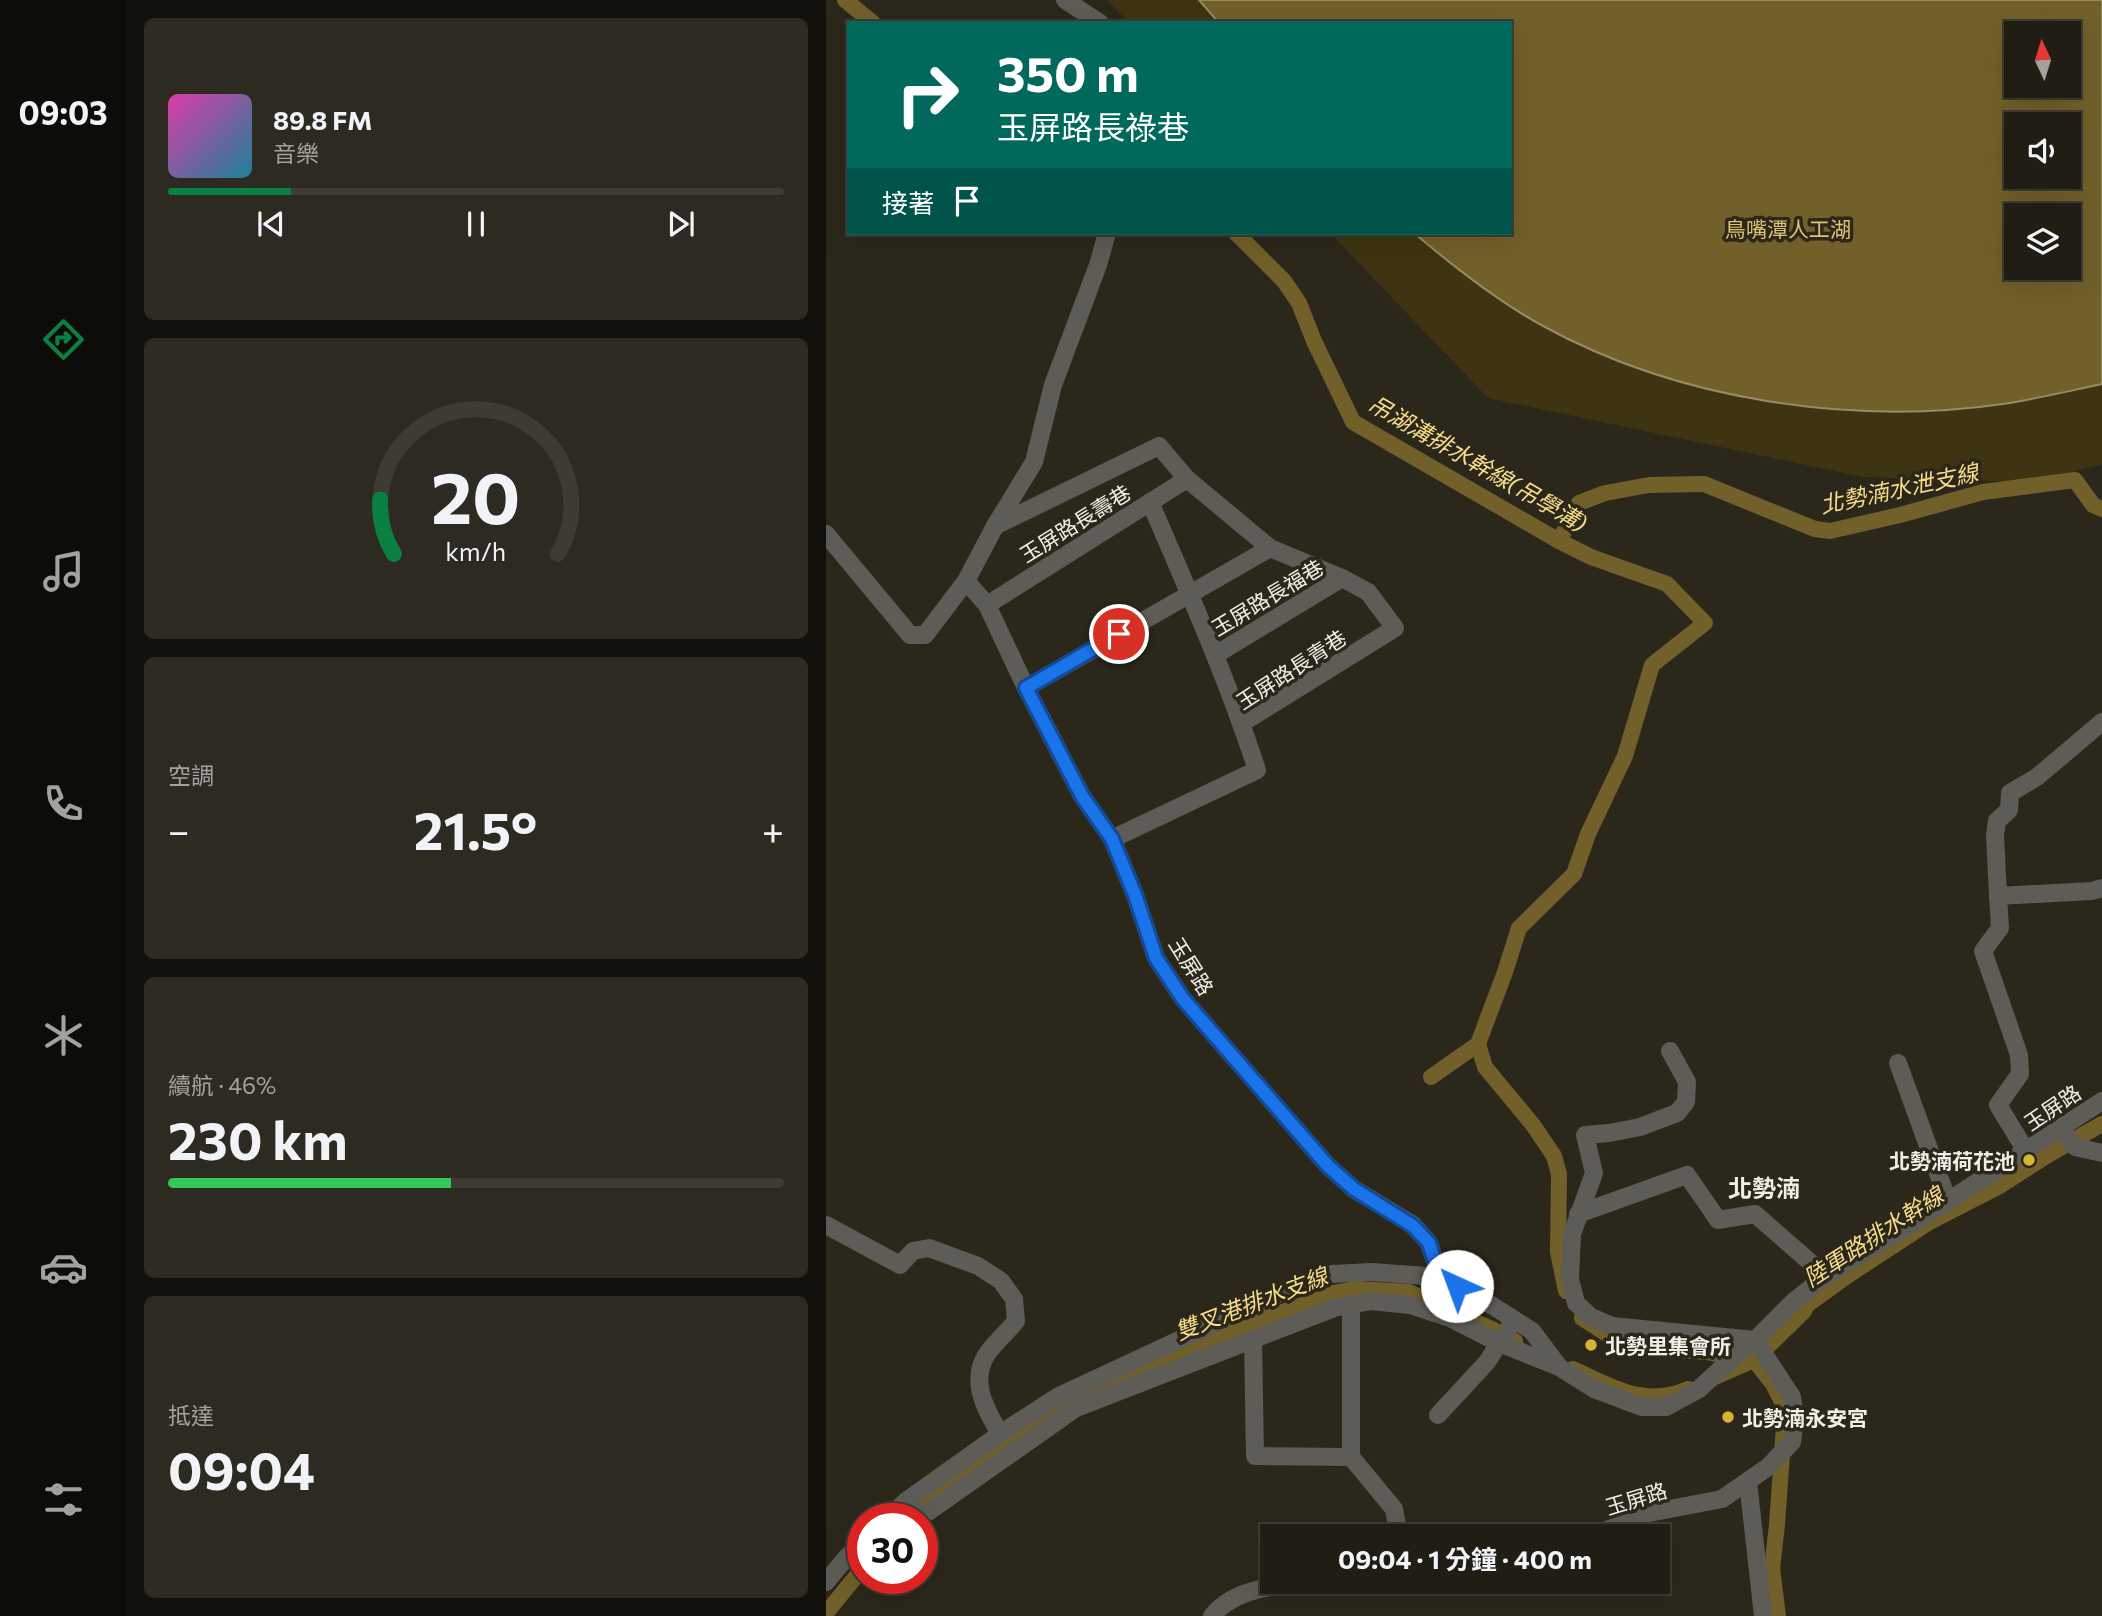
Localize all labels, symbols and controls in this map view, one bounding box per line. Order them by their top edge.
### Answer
north arrow [2004,21,2081,98]
map controls [2004,21,2081,280]
text: 350 m [997,42,1139,102]
icon: right [882,49,973,140]
text: 09:03 [18,92,108,132]
text: 89.8 FM [273,104,372,135]
text: 玉屏路長祿巷 [997,106,1189,146]
button: sound [2004,112,2081,189]
text: 音樂 [273,139,319,167]
icon: arrive [948,182,986,220]
text: 接著 [882,187,934,218]
button: layers [2004,203,2081,280]
icon: previous [252,205,290,243]
icon: pause [457,205,495,243]
icon: next [662,205,700,243]
park label: 鳥嘴潭人工湖 [1725,216,1851,241]
icon: directions [39,315,88,364]
water label: 吊湖溝排水幹線(吊學溝) [1364,389,1592,537]
text: 20 [431,451,521,540]
water label: 北勢湳水泄支線 [1817,457,1984,518]
street label: 玉屏路長壽巷 [1015,479,1135,567]
text: km/h [446,536,506,566]
icon: music [39,547,88,596]
street label: 玉屏路長福巷 [1207,554,1327,640]
pin [1089,604,1149,664]
icon: arrive [1100,615,1138,653]
street label: 玉屏路長青巷 [1231,624,1351,714]
text: 空調 [168,761,214,789]
icon: phone [39,779,88,828]
text: 21.5° [414,797,537,861]
text: − [168,806,190,853]
text: + [762,806,784,853]
street label: 玉屏路 [1165,933,1219,999]
icon: climate [39,1011,88,1060]
text: 續航 · 46% [168,1071,276,1099]
street label: 玉屏路 [2019,1079,2085,1135]
text: 230 km [168,1107,348,1171]
place label: 北勢湳荷花池 [1889,1148,2015,1173]
marker: 北勢湳荷花池 [2021,1152,2037,1168]
district label: 北勢湳 [1728,1173,1800,1202]
water label: 陸軍路排水幹線 [1798,1179,1951,1292]
icon: car [39,1243,88,1292]
position arrow [1420,1249,1494,1323]
water label: 雙叉港排水支線 [1171,1260,1334,1345]
place label: 北勢里集會所 [1605,1333,1731,1358]
marker: 北勢里集會所 [1583,1337,1599,1353]
text: 抵達 [168,1401,214,1429]
place label: 北勢湳永安宮 [1742,1405,1868,1430]
marker: 北勢湳永安宮 [1720,1409,1736,1425]
text: 09:04 [168,1437,315,1501]
icon: filters [39,1475,88,1524]
street label: 玉屏路 [1602,1477,1670,1519]
speed limit sign: 30 [847,1503,938,1594]
text: 09:04 · 1 分鐘 · 400 m [1338,1543,1592,1574]

